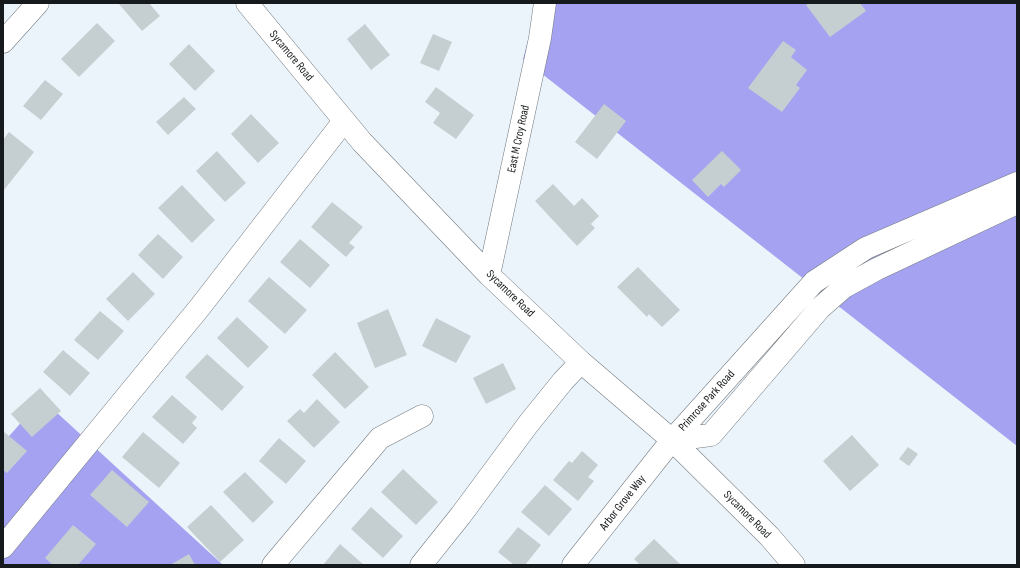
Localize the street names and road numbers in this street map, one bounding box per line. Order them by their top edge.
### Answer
street label: Sycamore Road [266,28,316,84]
street label: East M Croy Road [505,104,533,174]
street label: Sycamore Road [483,267,537,321]
street label: Primrose Park Road [676,368,738,434]
street label: Arbor Grove Way [597,472,649,534]
street label: Sycamore Road [720,488,774,542]

